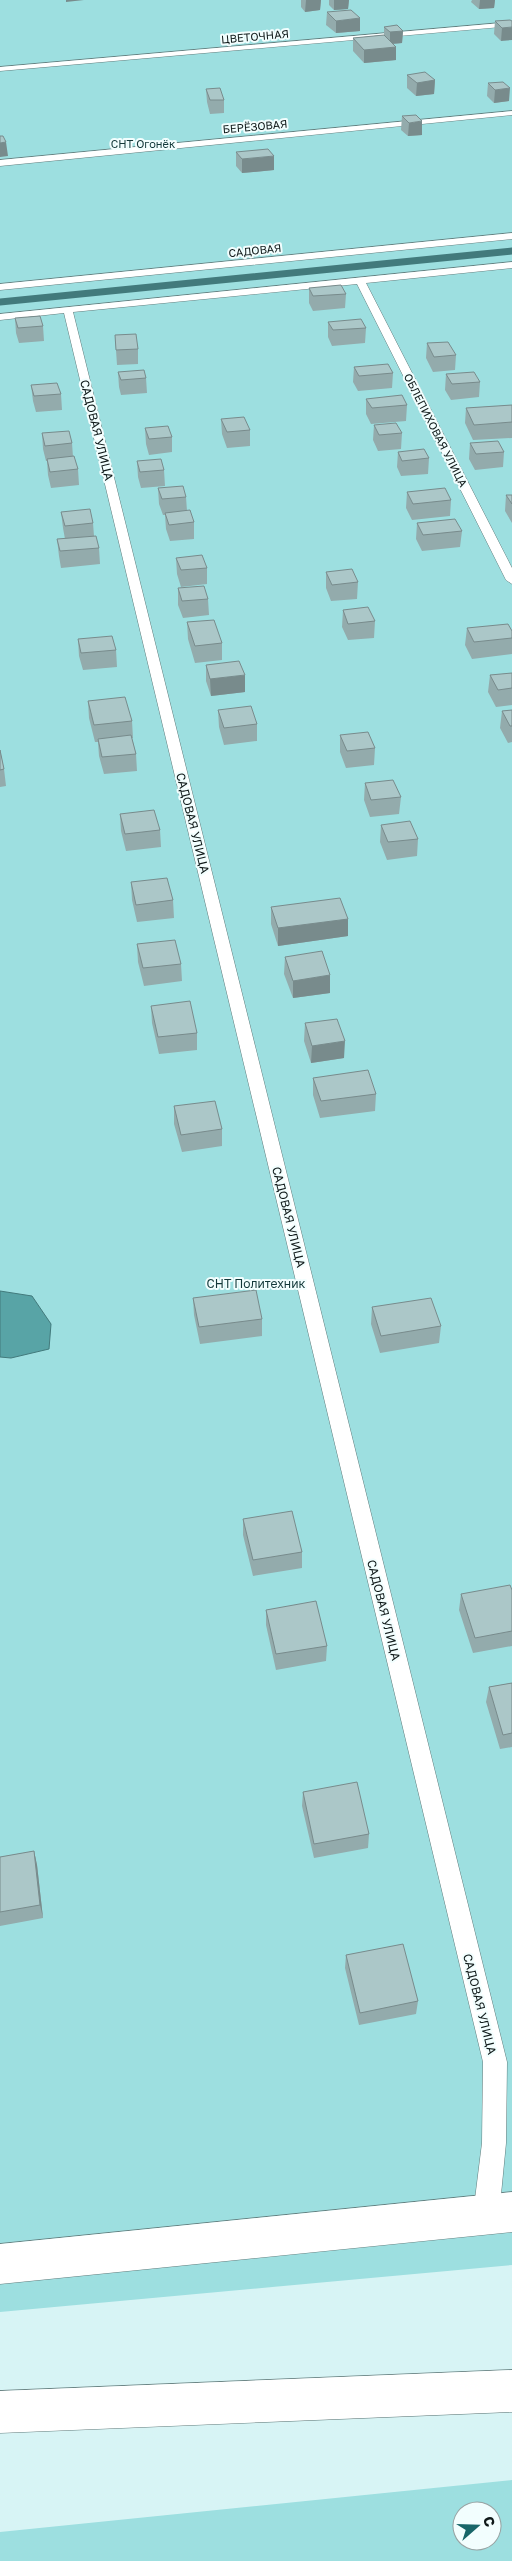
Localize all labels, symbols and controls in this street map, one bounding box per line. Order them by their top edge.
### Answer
street label: ЦВЕТОЧНАЯ [221,27,289,45]
street label: БЕРЁЗОВАЯ [222,117,288,135]
park label: СНТ Огонёк [111,137,176,150]
street label: САДОВАЯ [228,241,282,259]
street label: ОБЛЕПИХОВАЯ УЛИЦА [402,371,471,489]
street label: САДОВАЯ УЛИЦА [77,378,117,482]
street label: САДОВАЯ УЛИЦА [173,771,213,875]
street label: САДОВАЯ УЛИЦА [269,1165,309,1269]
park label: СНТ Политехник [207,1276,305,1291]
street label: САДОВАЯ УЛИЦА [364,1558,404,1662]
street label: САДОВАЯ УЛИЦА [460,1952,500,2056]
north arrow [452,2501,502,2551]
text: С [480,2514,499,2529]

